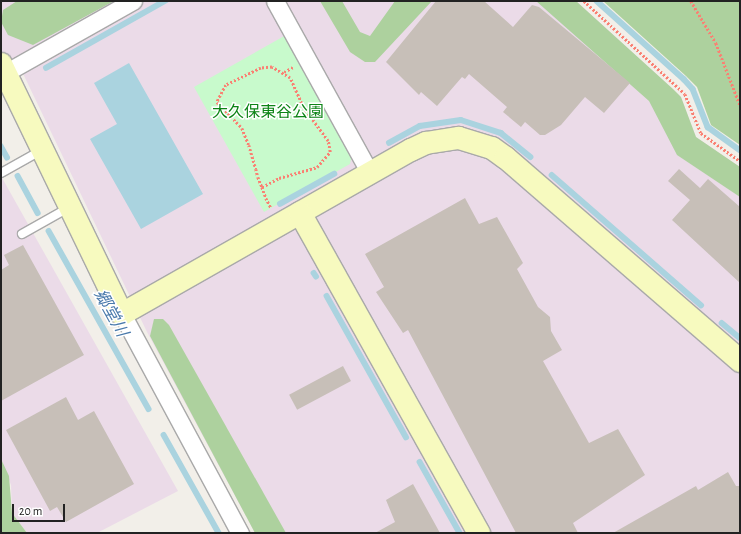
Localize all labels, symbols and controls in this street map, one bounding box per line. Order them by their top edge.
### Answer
park label: 大久保東谷公園 [212,102,324,122]
water label: 郷堂川 [90,286,132,340]
scale bar [14,496,67,522]
text: 20 m [19,505,42,517]

